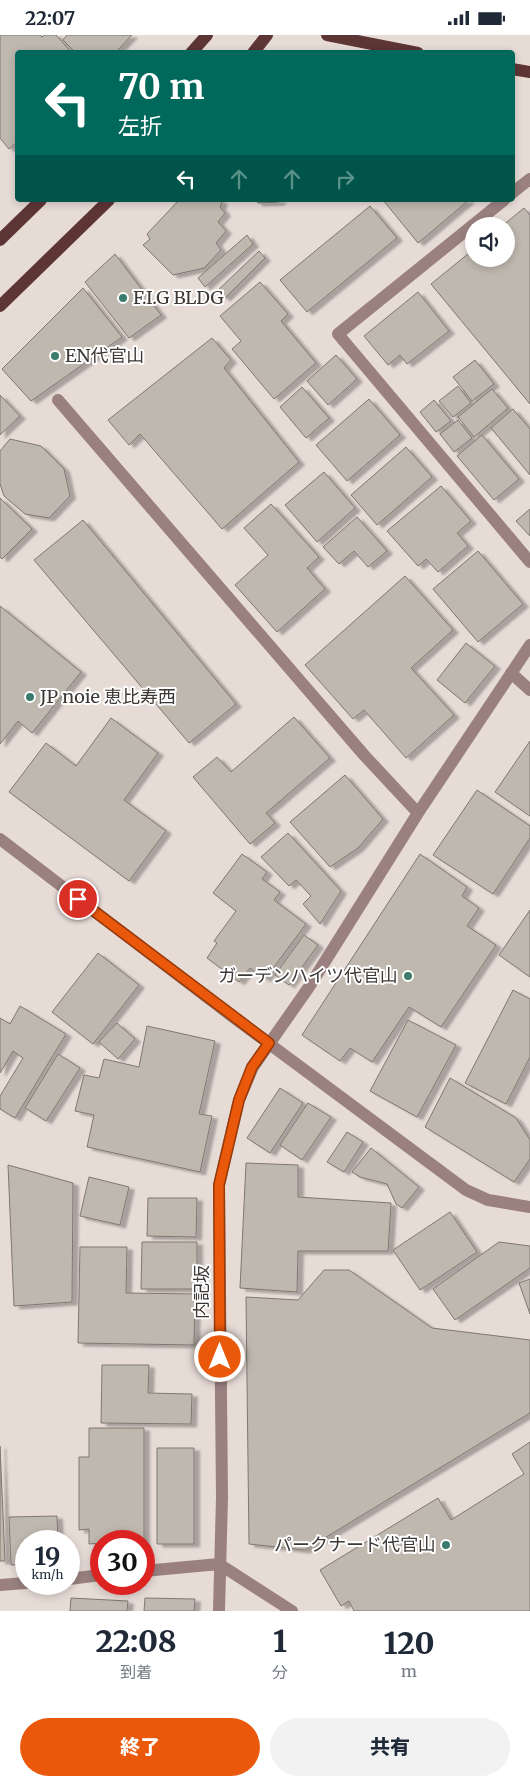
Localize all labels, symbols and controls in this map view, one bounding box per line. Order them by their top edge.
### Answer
text: 22:07 [25,6,75,30]
text: 70 m [118,65,205,109]
icon: left [35,70,100,135]
text: 左折 [118,112,162,140]
icon: left [172,165,200,193]
icon: ahead [225,165,253,193]
icon: ahead [278,165,306,193]
icon: right [331,165,359,193]
map controls [465,217,515,267]
button: sound [465,217,515,267]
place label: F.I.G BLDG [133,286,224,309]
marker: F.I.G BLDG [117,292,129,304]
place label: EN代官山 [65,344,144,367]
marker: EN代官山 [49,350,61,362]
place label: JP noie 恵比寿西 [39,685,176,708]
marker: JP noie 恵比寿西 [24,691,36,703]
pin [57,878,99,920]
icon: arrive [64,885,92,913]
place label: ガーデンハイツ代官山 [218,964,398,987]
marker: ガーデンハイツ代官山 [402,970,414,982]
street label: 内記坂 [190,1265,213,1319]
position arrow [193,1330,245,1382]
speed limit sign: 30 [90,1530,155,1595]
place label: パークナード代官山 [274,1533,436,1556]
marker: パークナード代官山 [440,1539,452,1551]
text: 19 [35,1540,60,1572]
text: km/h [32,1567,63,1582]
text: 22:08 [95,1622,177,1660]
text: 1 [273,1622,287,1660]
text: 120 [383,1624,435,1662]
text: m [401,1661,417,1681]
text: 到着 [120,1662,152,1682]
text: 分 [272,1662,288,1682]
button: 終了 [20,1718,260,1776]
button: 共有 [270,1718,510,1776]

